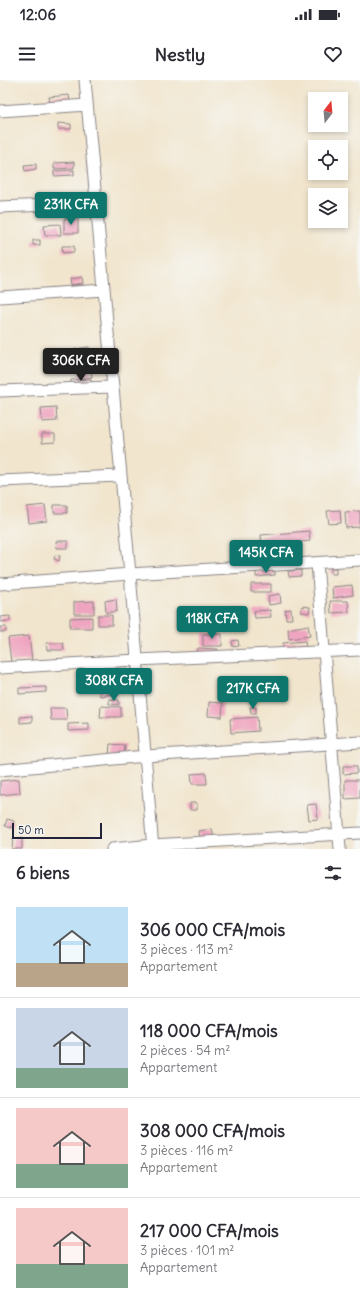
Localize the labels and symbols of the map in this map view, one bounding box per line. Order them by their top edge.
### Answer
north arrow [308,92,348,132]
pin: 231K CFA [30,192,112,226]
pin: 306K CFA [40,348,122,382]
pin: 145K CFA [225,540,307,574]
pin: 118K CFA [171,606,253,640]
pin: 308K CFA [73,668,155,702]
pin: 217K CFA [212,676,294,710]
scale bar [12,821,102,840]

